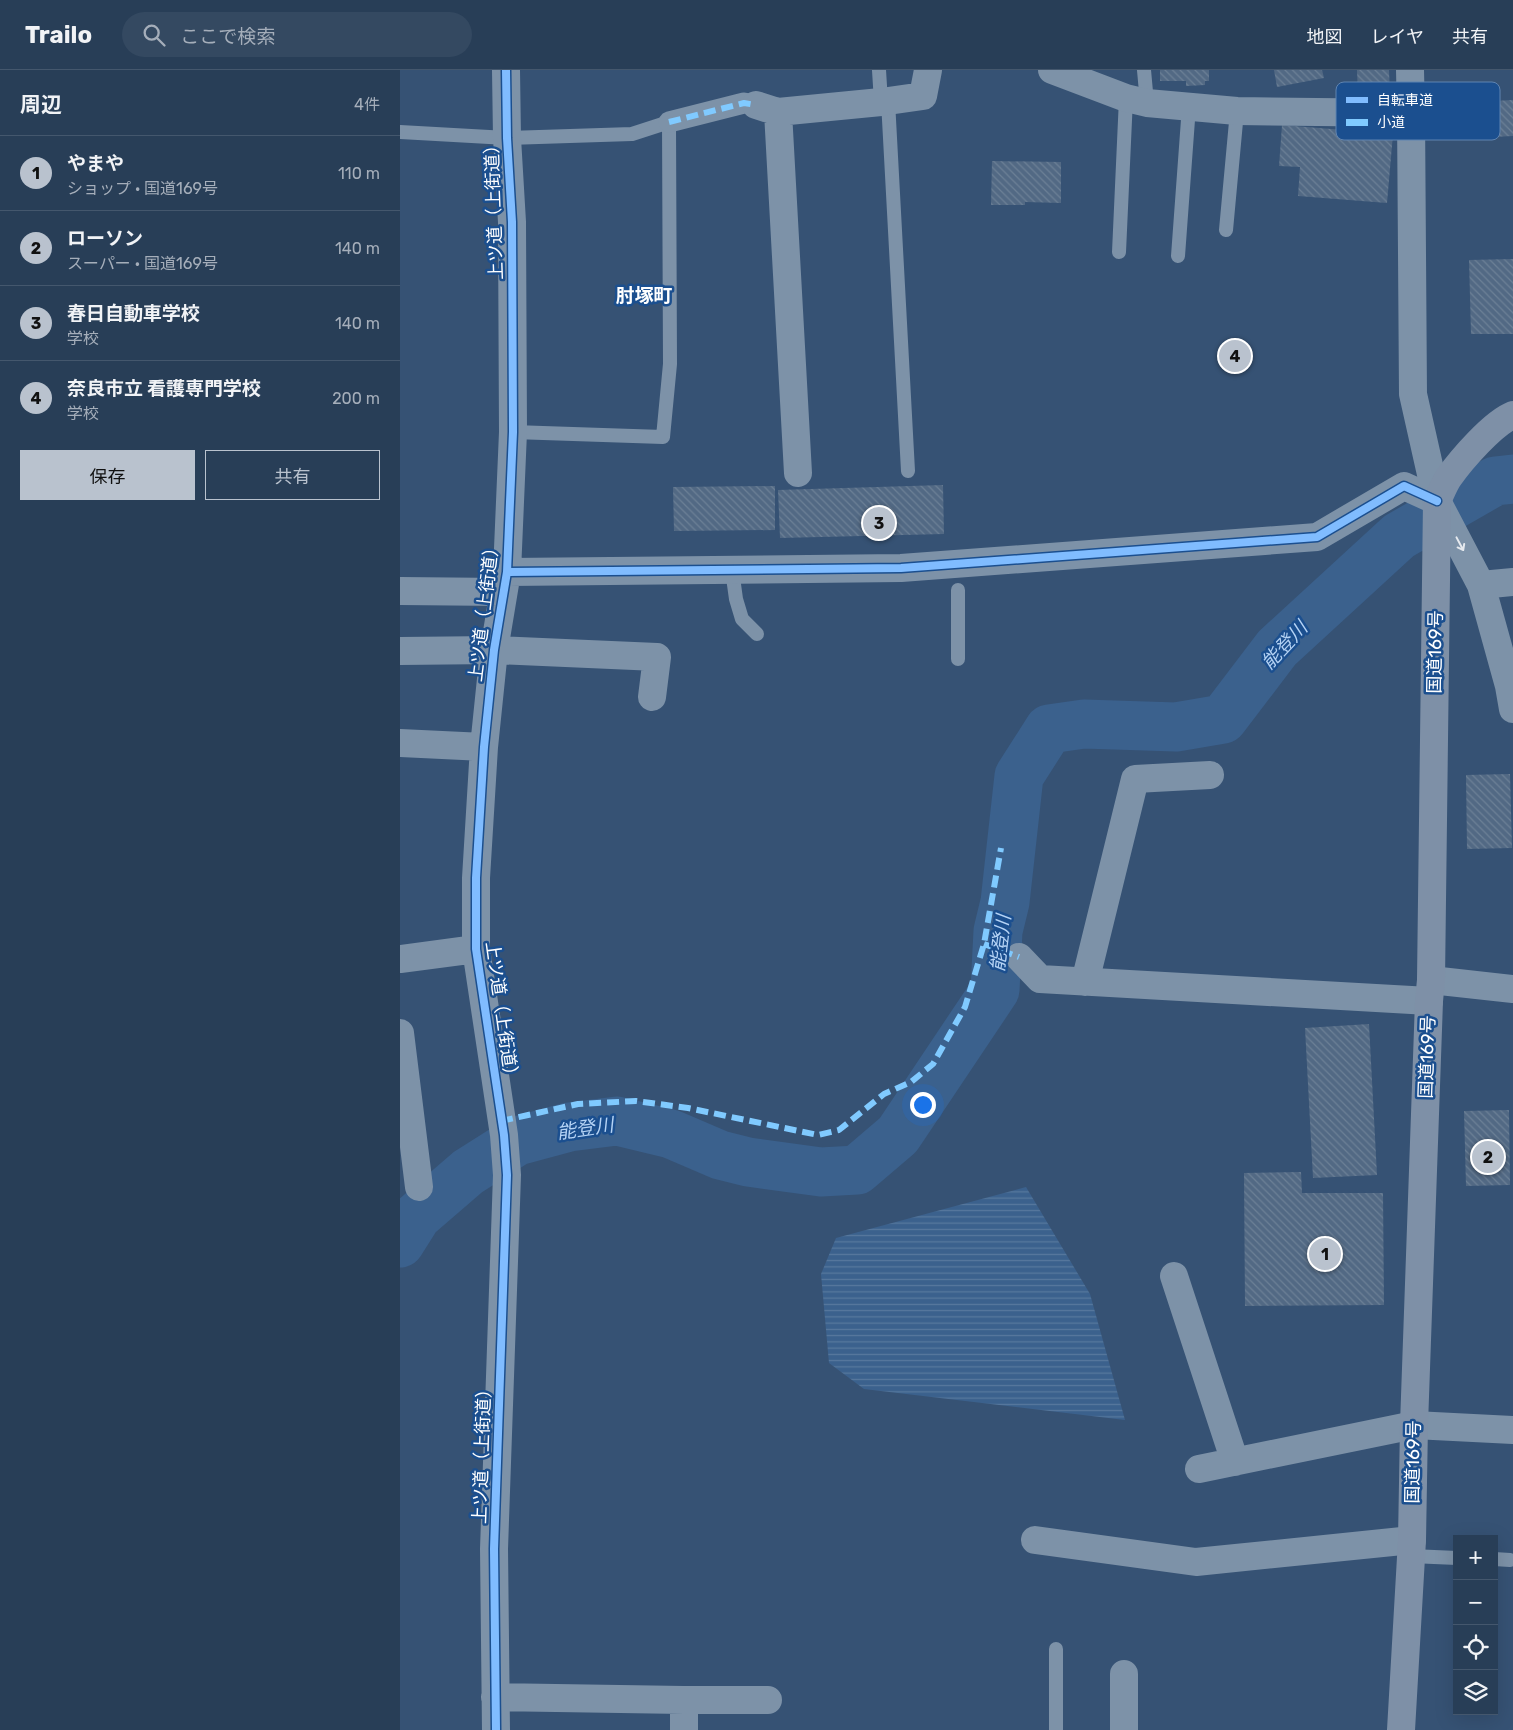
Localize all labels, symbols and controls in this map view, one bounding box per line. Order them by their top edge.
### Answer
search box [122,12,472,57]
text: Trailo [25,21,92,49]
icon: search [140,21,168,49]
text: ここで検索 [180,25,275,48]
text: 地図 [1307,26,1343,48]
text: レイヤ [1371,26,1424,48]
text: 共有 [1452,26,1488,48]
legend [1336,82,1500,140]
text: 周辺 [20,92,62,117]
text: 自転車道 [1377,92,1433,109]
text: 4件 [354,95,380,114]
text: 小道 [1377,114,1405,131]
street label: 上ツ道（上街道） [480,136,508,280]
text: やまや [67,152,124,175]
text: 1 [32,164,40,183]
text: 110 m [338,164,380,183]
text: ショップ · 国道169号 [67,179,218,198]
text: ローソン [67,227,143,250]
text: 2 [31,239,41,258]
text: 140 m [335,239,380,258]
text: スーパー · 国道169号 [67,254,218,273]
district label: 肘塚町 [615,284,673,307]
text: 春日自動車学校 [67,302,200,325]
text: 3 [31,314,41,333]
text: 140 m [335,314,380,333]
text: 学校 [67,329,99,348]
pin: 4 [1219,337,1251,375]
text: 奈良市立 看護専門学校 [67,377,261,400]
text: 4 [31,389,41,408]
text: 200 m [332,389,380,408]
text: 学校 [67,404,99,423]
button: 保存 [20,450,195,500]
button: 共有 [205,450,380,500]
pin: 3 [863,504,895,542]
street label: 上ツ道（上街道） [464,537,504,683]
one-way arrow [1455,537,1465,552]
street label: 国道169号 [1423,610,1447,694]
water label: 能登川 [1257,615,1314,674]
water label: 能登川 [986,911,1016,973]
street label: 上ツ道（上街道） [481,940,523,1086]
street label: 国道169号 [1415,1015,1439,1099]
your location [910,1092,936,1118]
water label: 能登川 [555,1113,617,1144]
pin: 2 [1472,1138,1504,1176]
pin: 1 [1309,1235,1341,1273]
street label: 上ツ道（上街道） [468,1380,496,1524]
street label: 国道169号 [1401,1420,1425,1504]
map controls [1453,1535,1498,1715]
button: + [1453,1535,1498,1580]
button: − [1453,1580,1498,1625]
button: locate [1453,1625,1498,1670]
button: layers [1453,1670,1498,1715]

